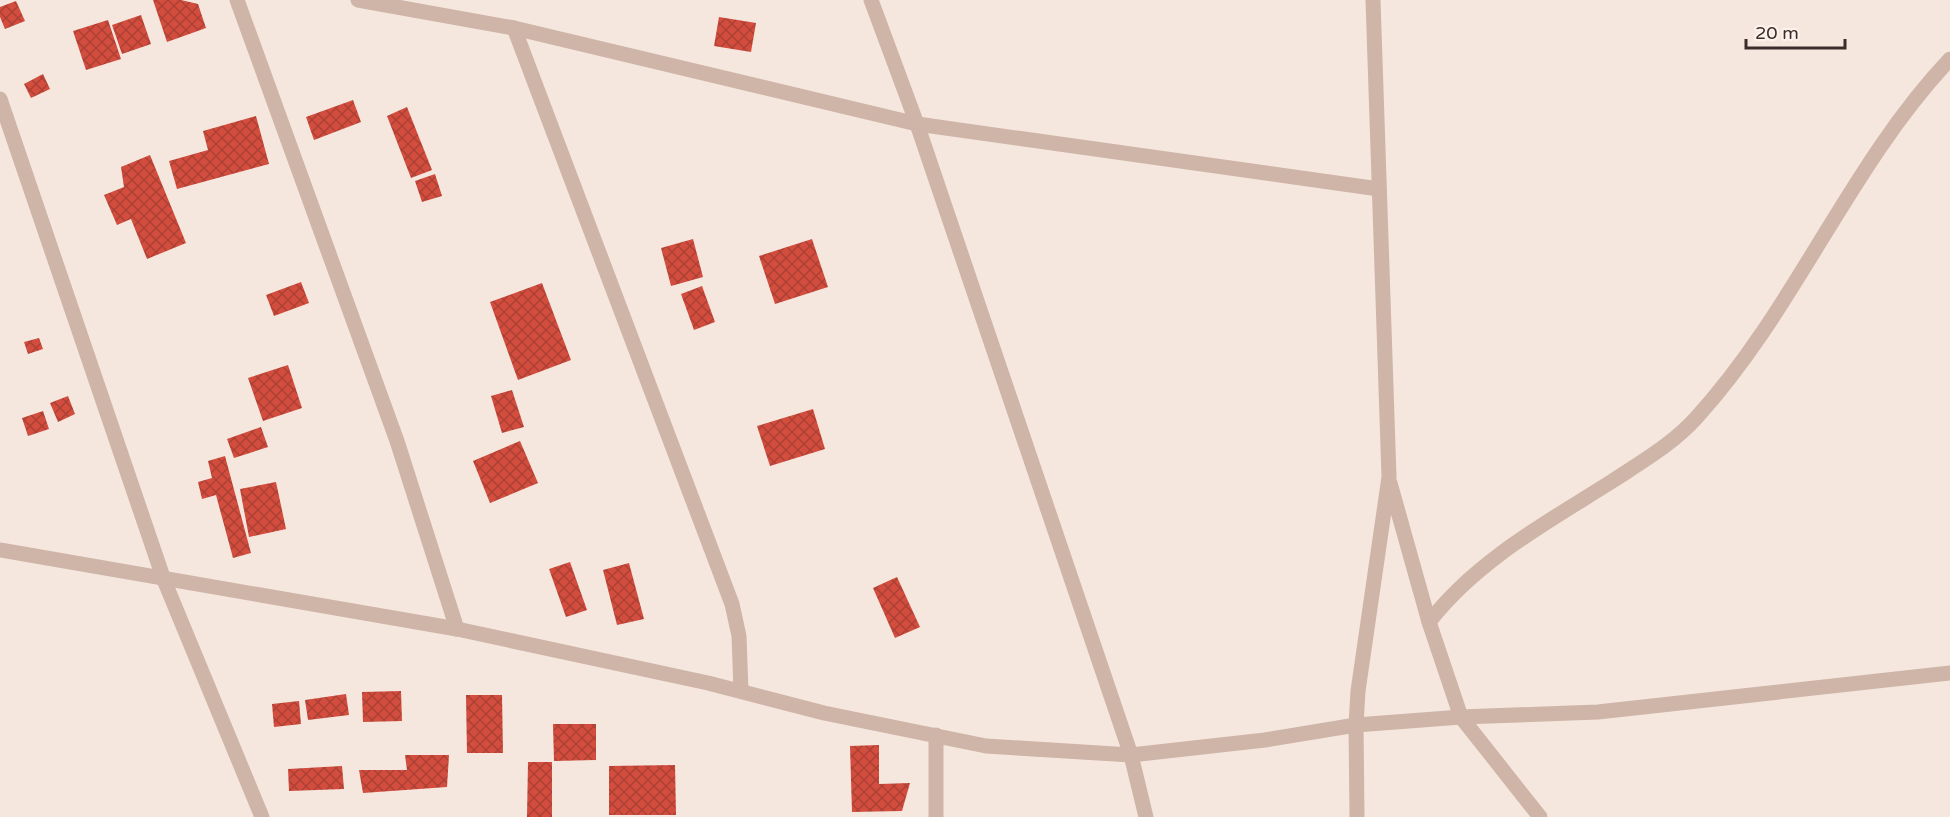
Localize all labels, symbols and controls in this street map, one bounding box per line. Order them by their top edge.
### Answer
scale bar [1746,12,1845,50]
text: 20 m [1755,22,1799,44]

